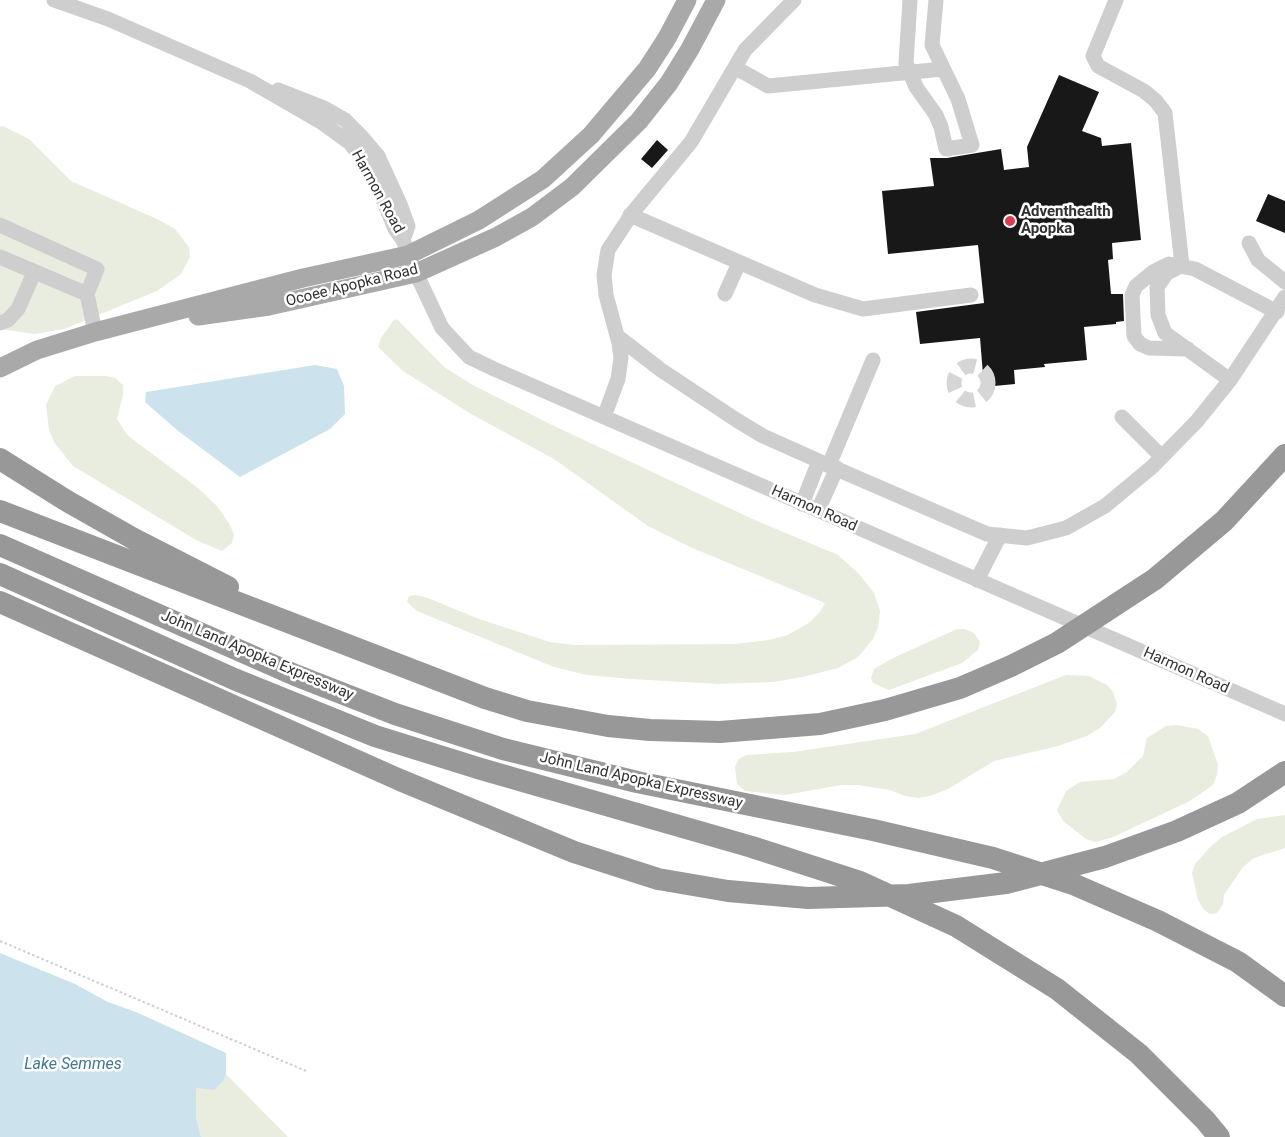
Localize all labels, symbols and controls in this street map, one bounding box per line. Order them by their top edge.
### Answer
street label: Harmon Road [347,147,407,237]
place label: Adventhealth Apopka [1021,203,1111,238]
marker: Adventhealth Apopka [1003,214,1017,228]
street label: Ocoee Apopka Road [284,261,420,311]
street label: Harmon Road [768,482,860,536]
street label: John Land Apopka Expressway [158,607,356,705]
street label: Harmon Road [1140,644,1232,698]
street label: John Land Apopka Expressway [538,749,744,813]
water label: Lake Semmes [24,1055,122,1075]

